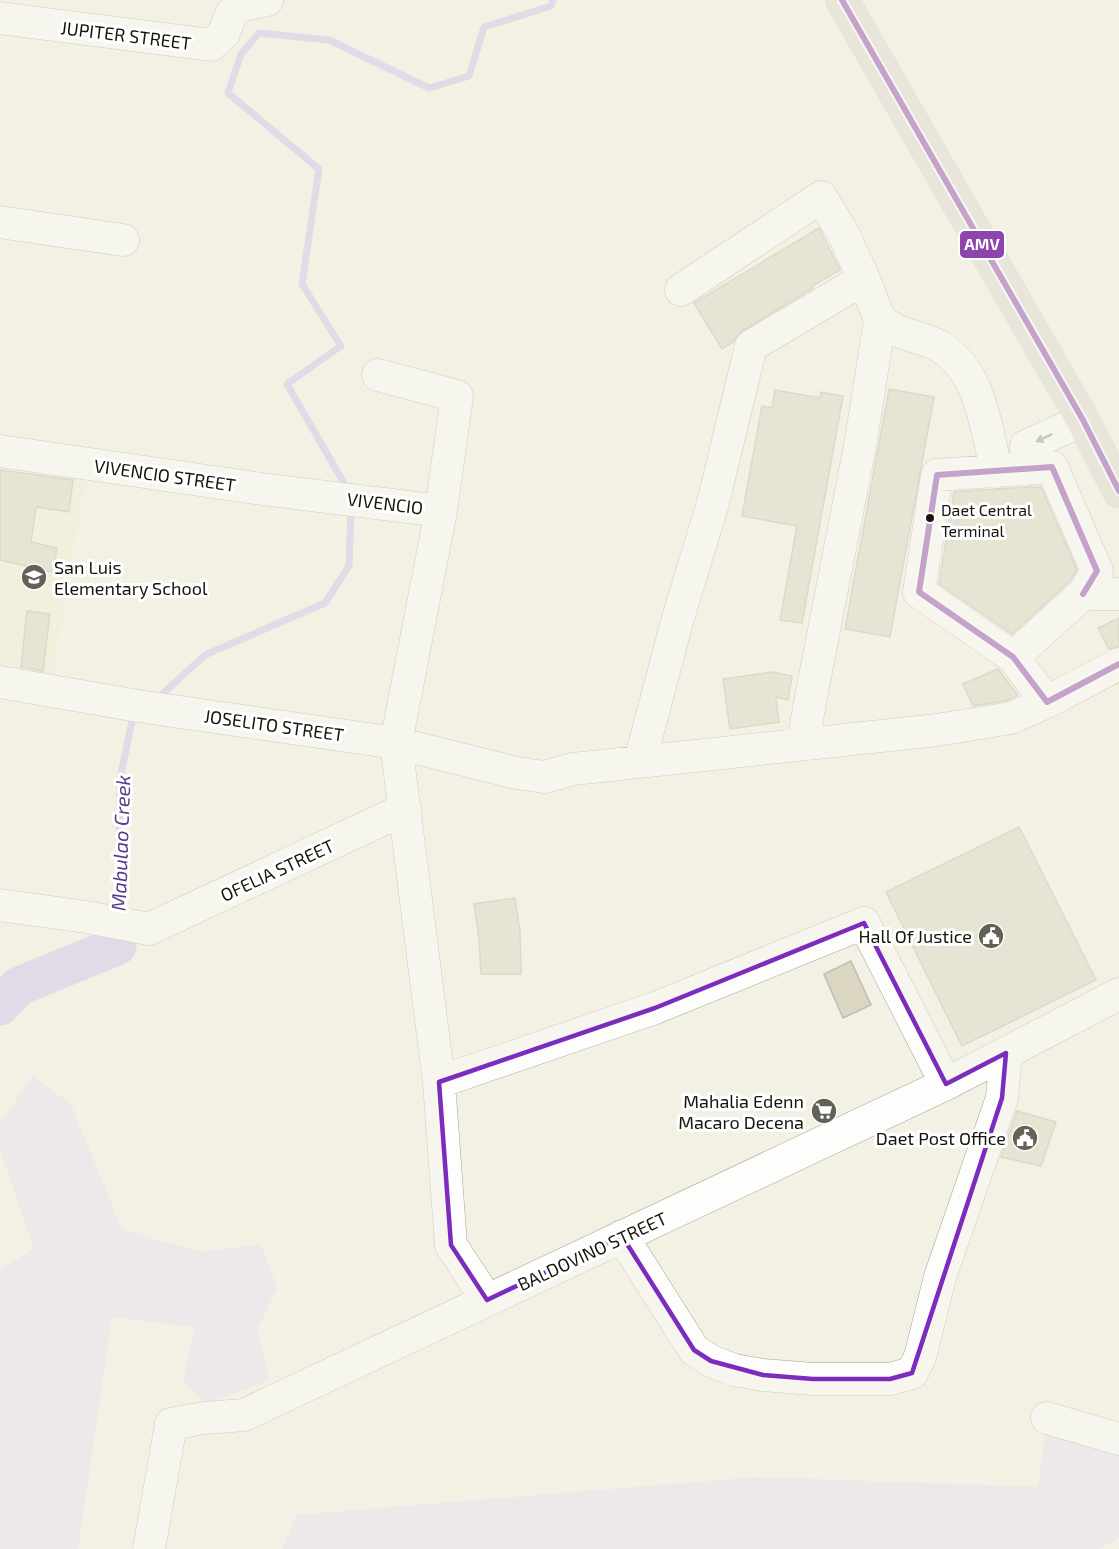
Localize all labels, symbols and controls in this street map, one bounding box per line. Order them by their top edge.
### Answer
street label: JUPITER STREET [59,16,193,54]
line badge: AMV [959,230,1005,259]
text: AMV [964,234,1000,253]
one-way arrow [1035,433,1052,442]
street label: VIVENCIO STREET [93,454,238,496]
street label: VIVENCIO [346,487,424,519]
place label: Daet Central Terminal [941,500,1032,540]
marker: Daet Central Terminal [924,512,936,524]
place label: San Luis Elementary School [54,556,208,599]
school or university icon: San Luis Elementary School [19,562,49,592]
street label: JOSELITO STREET [203,704,346,746]
water label: Mabulao Creek [106,775,134,911]
street label: OFELIA STREET [217,834,338,906]
public building icon: Hall Of Justice [976,921,1006,951]
place label: Hall Of Justice [858,925,972,947]
place label: Mahalia Edenn Macaro Decena [678,1090,804,1133]
supermarket icon: Mahalia Edenn Macaro Decena [809,1096,839,1126]
public building icon: Daet Post Office [1010,1123,1040,1153]
place label: Daet Post Office [876,1127,1006,1149]
street label: BALDOVINO STREET [514,1207,671,1295]

